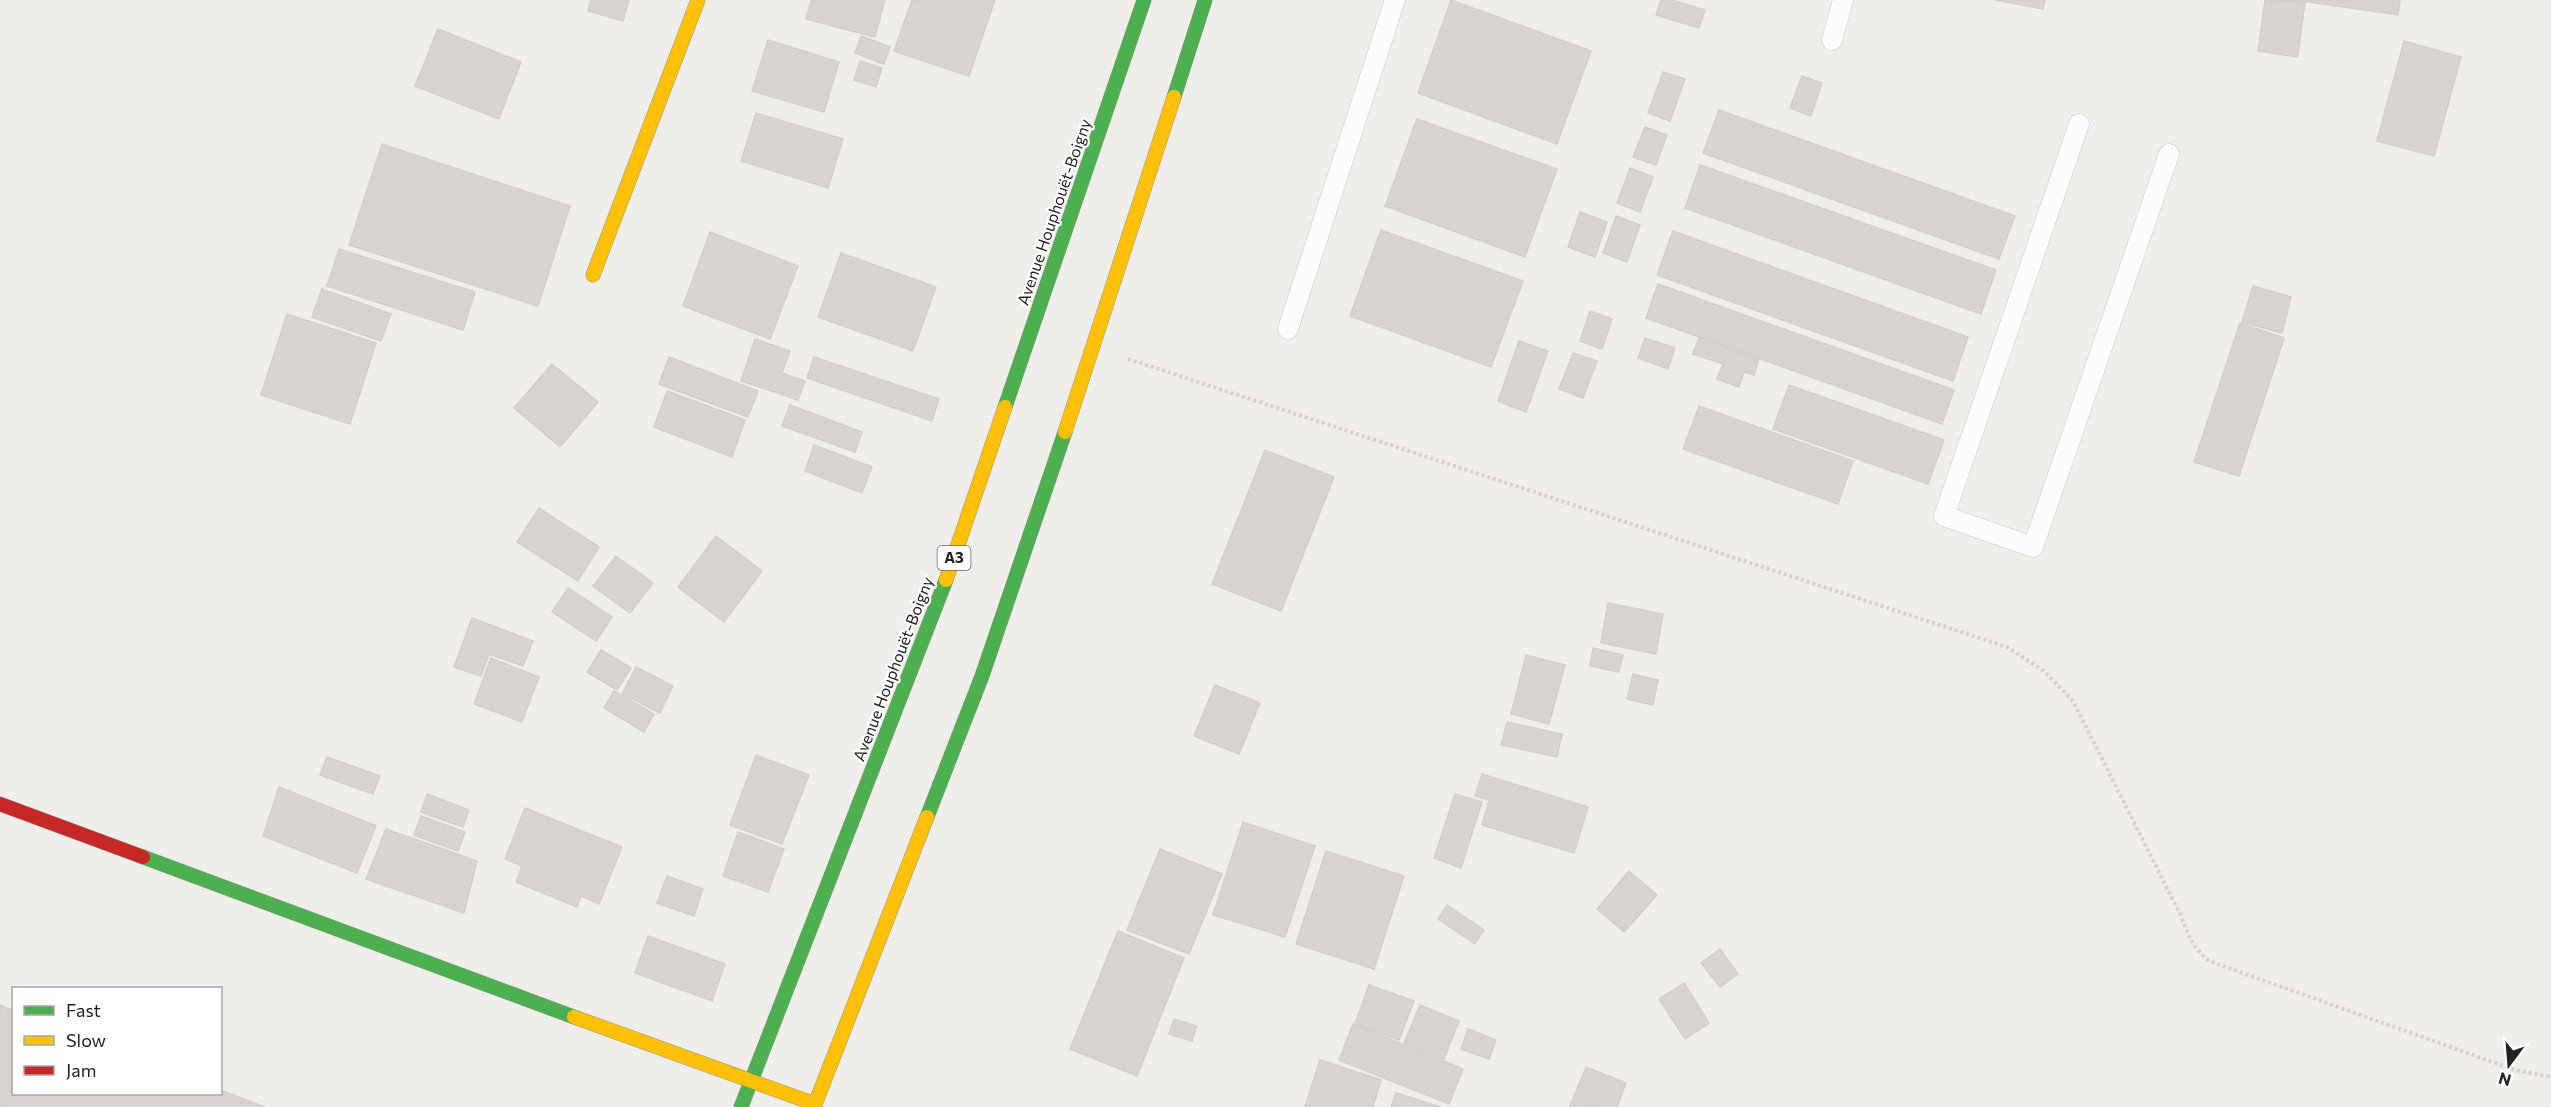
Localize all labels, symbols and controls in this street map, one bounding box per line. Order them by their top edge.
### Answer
street label: Avenue Houphouët-Boigny [1013,116,1094,307]
road number: A3 [938,546,970,570]
street label: Avenue Houphouët-Boigny [849,574,936,764]
legend [12,987,222,1095]
text: Fast [66,999,101,1021]
text: Slow [66,1029,106,1051]
north arrow [2479,1035,2539,1095]
text: Jam [66,1059,96,1081]
text: N [2496,1069,2513,1091]

